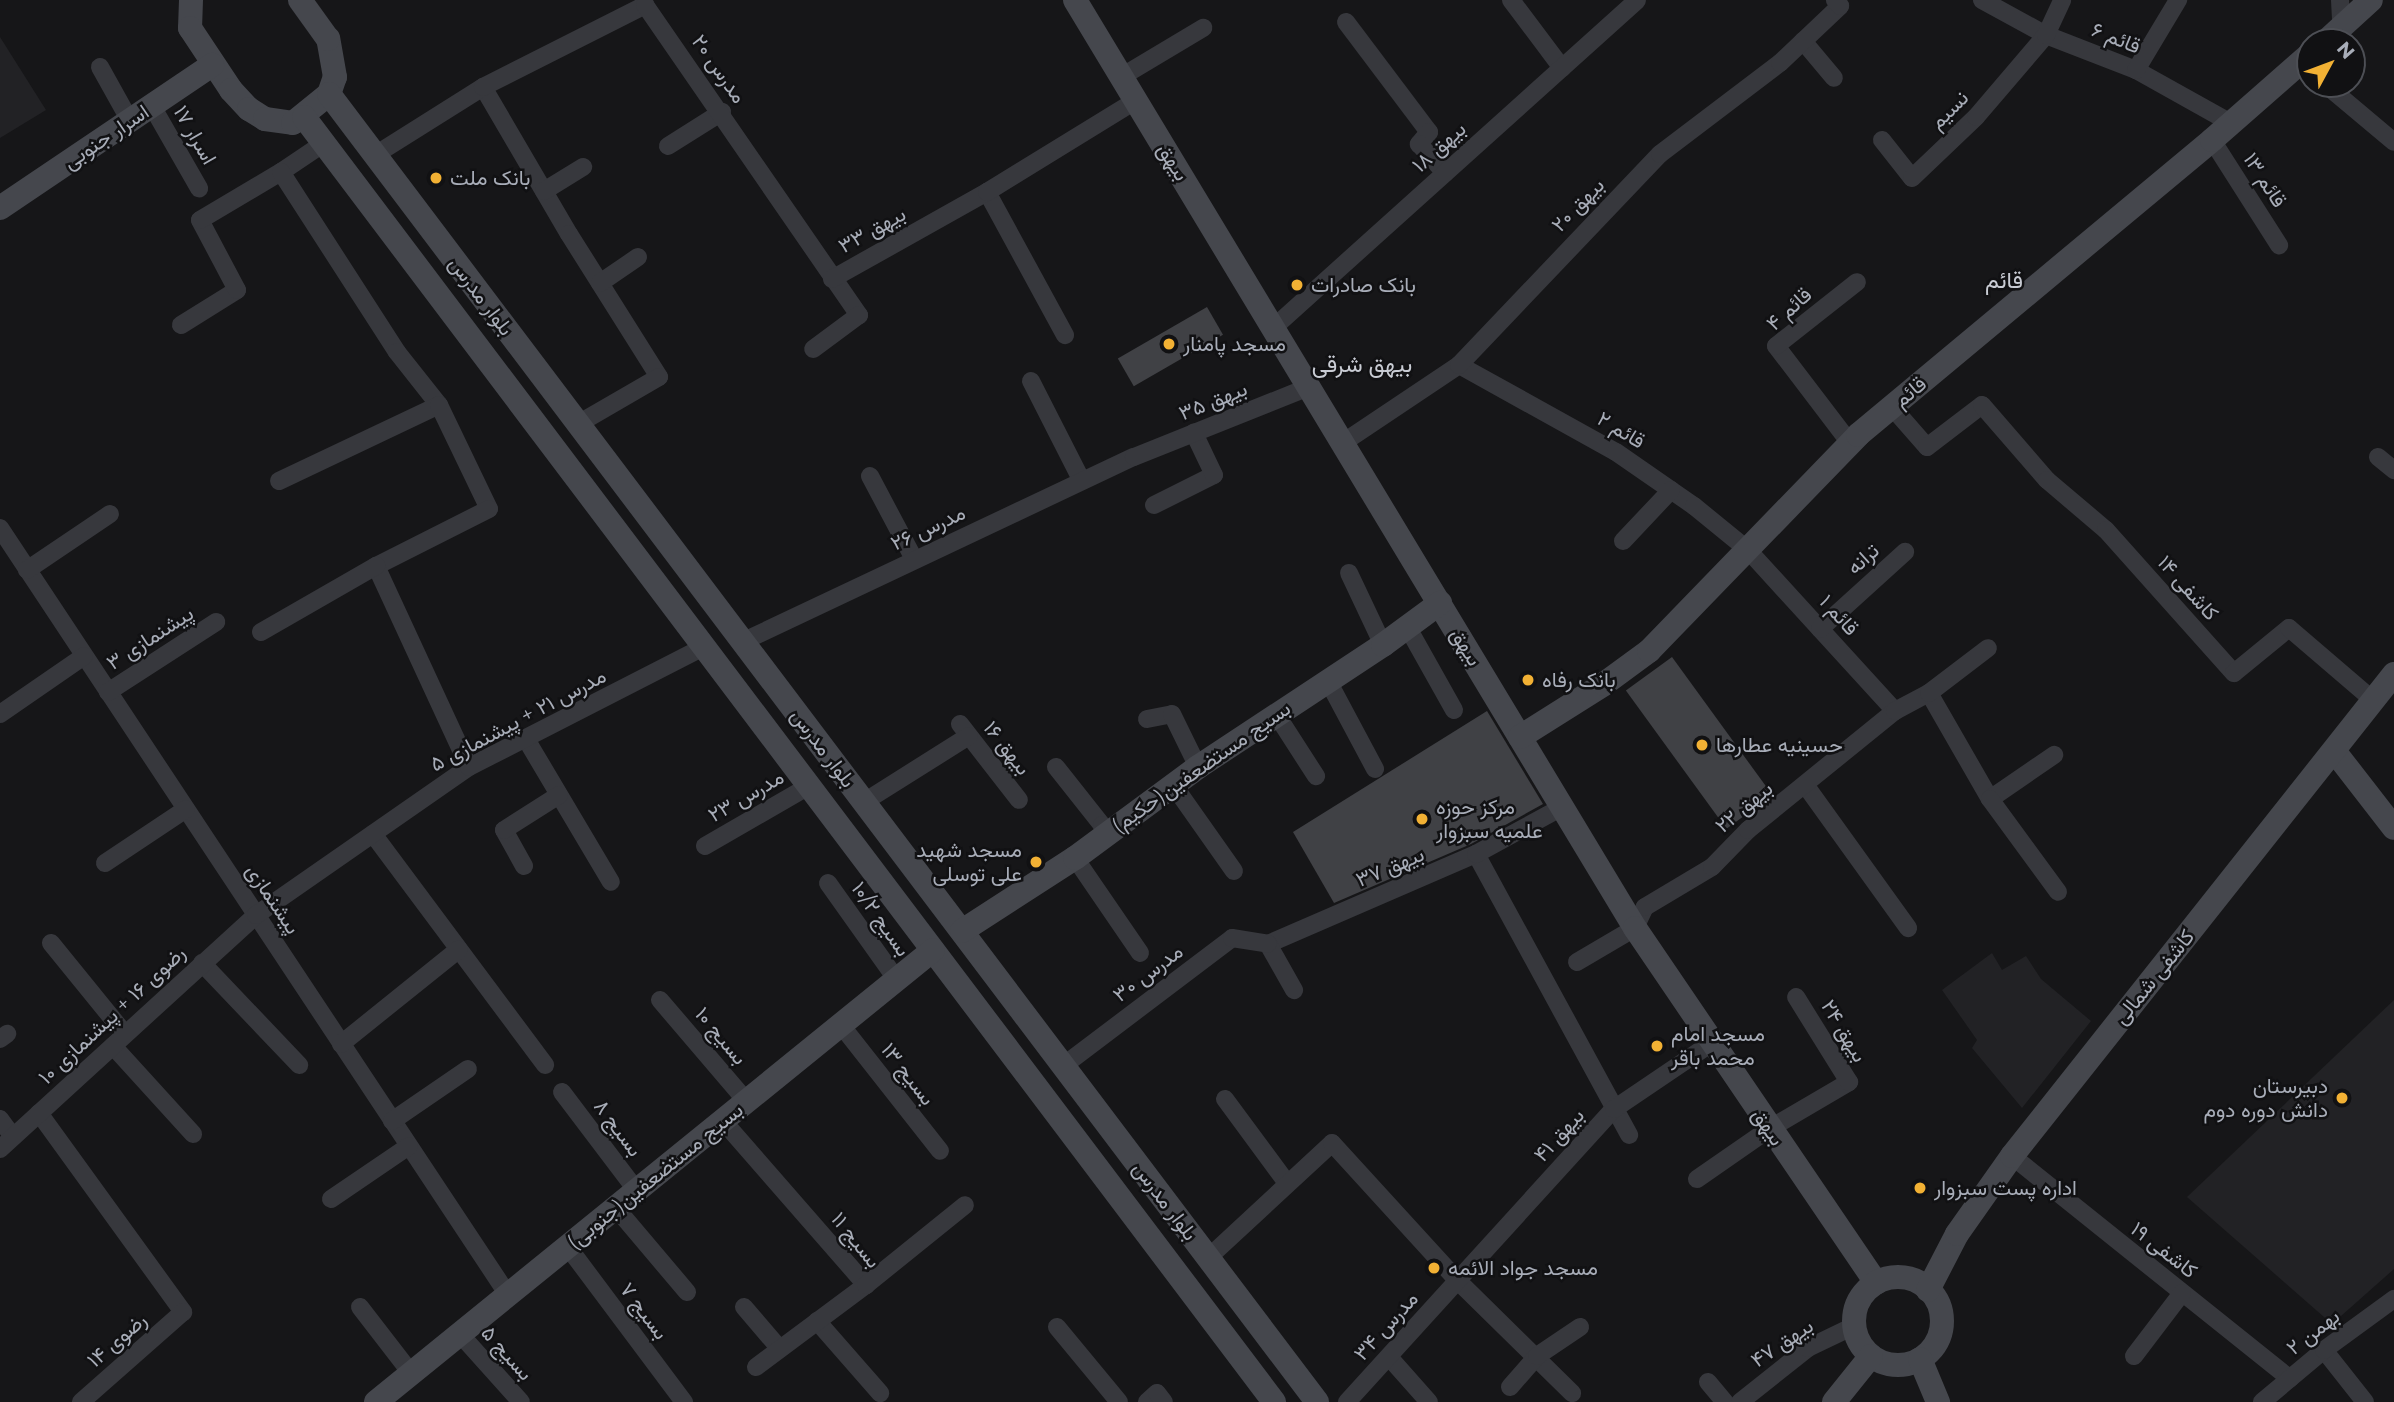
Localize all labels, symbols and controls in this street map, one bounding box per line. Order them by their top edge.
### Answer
street label: قائم ۶ [2088,17,2144,59]
north arrow [2296,28,2366,98]
street label: مدرس ۲۰ [686,30,752,108]
text: N [2332,37,2359,64]
street label: نسیم [1924,85,1974,135]
street label: اسرار جنوبی [58,99,154,175]
street label: اسرار ۱۷ [168,101,222,169]
street label: بیهق ۱۸ [1407,116,1471,178]
street label: بیهق [1152,138,1194,186]
street label: قائم ۱۳ [2238,148,2292,212]
place label: بانک ملت [450,165,530,191]
marker: بانک ملت [428,170,444,186]
street label: بیهق ۲۰ [1546,173,1610,237]
street label: بیهق ۳۳ [834,201,910,259]
street label: بلوار مدرس [443,251,519,341]
district label: قائم [1985,266,2023,294]
place label: بانک صادرات [1311,272,1416,298]
marker: بانک صادرات [1289,277,1305,293]
street label: قائم ۴ [1761,282,1817,336]
place label: مسجد پامنار [1183,331,1286,357]
marker: مسجد پامنار [1161,336,1177,352]
district label: بیهق شرقی [1312,350,1412,378]
street label: قائم [1889,371,1931,413]
street label: بیهق ۳۵ [1175,376,1251,426]
street label: قائم ۲ [1593,406,1649,454]
street label: مدرس ۲۶ [887,500,969,556]
street label: ترانه [1842,538,1884,580]
street label: کاشفی ۱۴ [2152,550,2224,626]
street label: قائم ۱ [1814,589,1864,641]
street label: پیشنمازی ۳ [102,601,198,675]
street label: بیهق [1445,623,1487,671]
street label: مدرس ۲۱ + پیشنمازی ۵ [426,663,610,777]
place label: بانک رفاه [1542,667,1616,693]
marker: بانک رفاه [1520,672,1536,688]
street label: بسیج مستضعفین(حکیم) [1107,696,1295,838]
street label: بلوار مدرس [785,703,861,793]
street label: بیهق ۱۶ [978,716,1036,780]
place label: حسینیه عطارها [1716,732,1843,758]
marker: حسینیه عطارها [1694,737,1710,753]
street label: مدرس ۲۳ [704,764,788,828]
street label: بیهق ۲۲ [1710,776,1778,838]
place label: مرکز حوزه علمیه سبزوار [1436,794,1543,844]
marker: مرکز حوزه علمیه سبزوار [1414,811,1430,827]
place label: مسجد شهید علی توسلی [916,837,1022,887]
street label: بیهق ۳۷ [1352,841,1428,893]
marker: مسجد شهید علی توسلی [1028,854,1044,870]
street label: پیشنمازی [240,859,306,939]
street label: بسیج ۱۰/۲ [846,877,916,961]
street label: کاشفی شمالی [2108,924,2200,1030]
street label: مدرس ۳۰ [1108,939,1188,1007]
street label: رضوی ۱۶ + پیشنمازی ۱۰ [33,940,191,1090]
street label: بیهق ۲۴ [1816,995,1872,1067]
street label: بسیج ۱۰ [690,1002,752,1070]
place label: مسجد امام محمد باقر [1671,1021,1765,1071]
street label: بسیج ۱۳ [876,1038,940,1110]
marker: مسجد امام محمد باقر [1649,1038,1665,1054]
place label: دبیرستان دانش دوره دوم [2204,1073,2328,1123]
marker: دبیرستان دانش دوره دوم [2334,1090,2350,1106]
street label: بسیج ۸ [588,1094,648,1162]
street label: بسیج مستضعفین(جنوبی) [562,1097,748,1255]
street label: بیهق ۴۱ [1528,1103,1590,1167]
street label: بیهق [1746,1103,1790,1151]
street label: بلوار مدرس [1127,1156,1203,1246]
place label: اداره پست سبزوار [1934,1175,2077,1201]
marker: اداره پست سبزوار [1912,1180,1928,1196]
street label: بسیج ۱۱ [826,1207,886,1273]
street label: کاشفی ۱۹ [2126,1216,2202,1284]
place label: مسجد جواد الائمه [1448,1255,1598,1281]
marker: مسجد جواد الائمه [1426,1260,1442,1276]
street label: بسیج ۷ [614,1277,674,1345]
street label: مدرس ۳۴ [1349,1286,1423,1366]
street label: بهمن ۲ [2281,1303,2345,1361]
street label: رضوی ۱۴ [82,1307,152,1373]
street label: بیهق ۴۷ [1746,1313,1818,1373]
street label: بسیج ۵ [476,1320,538,1386]

